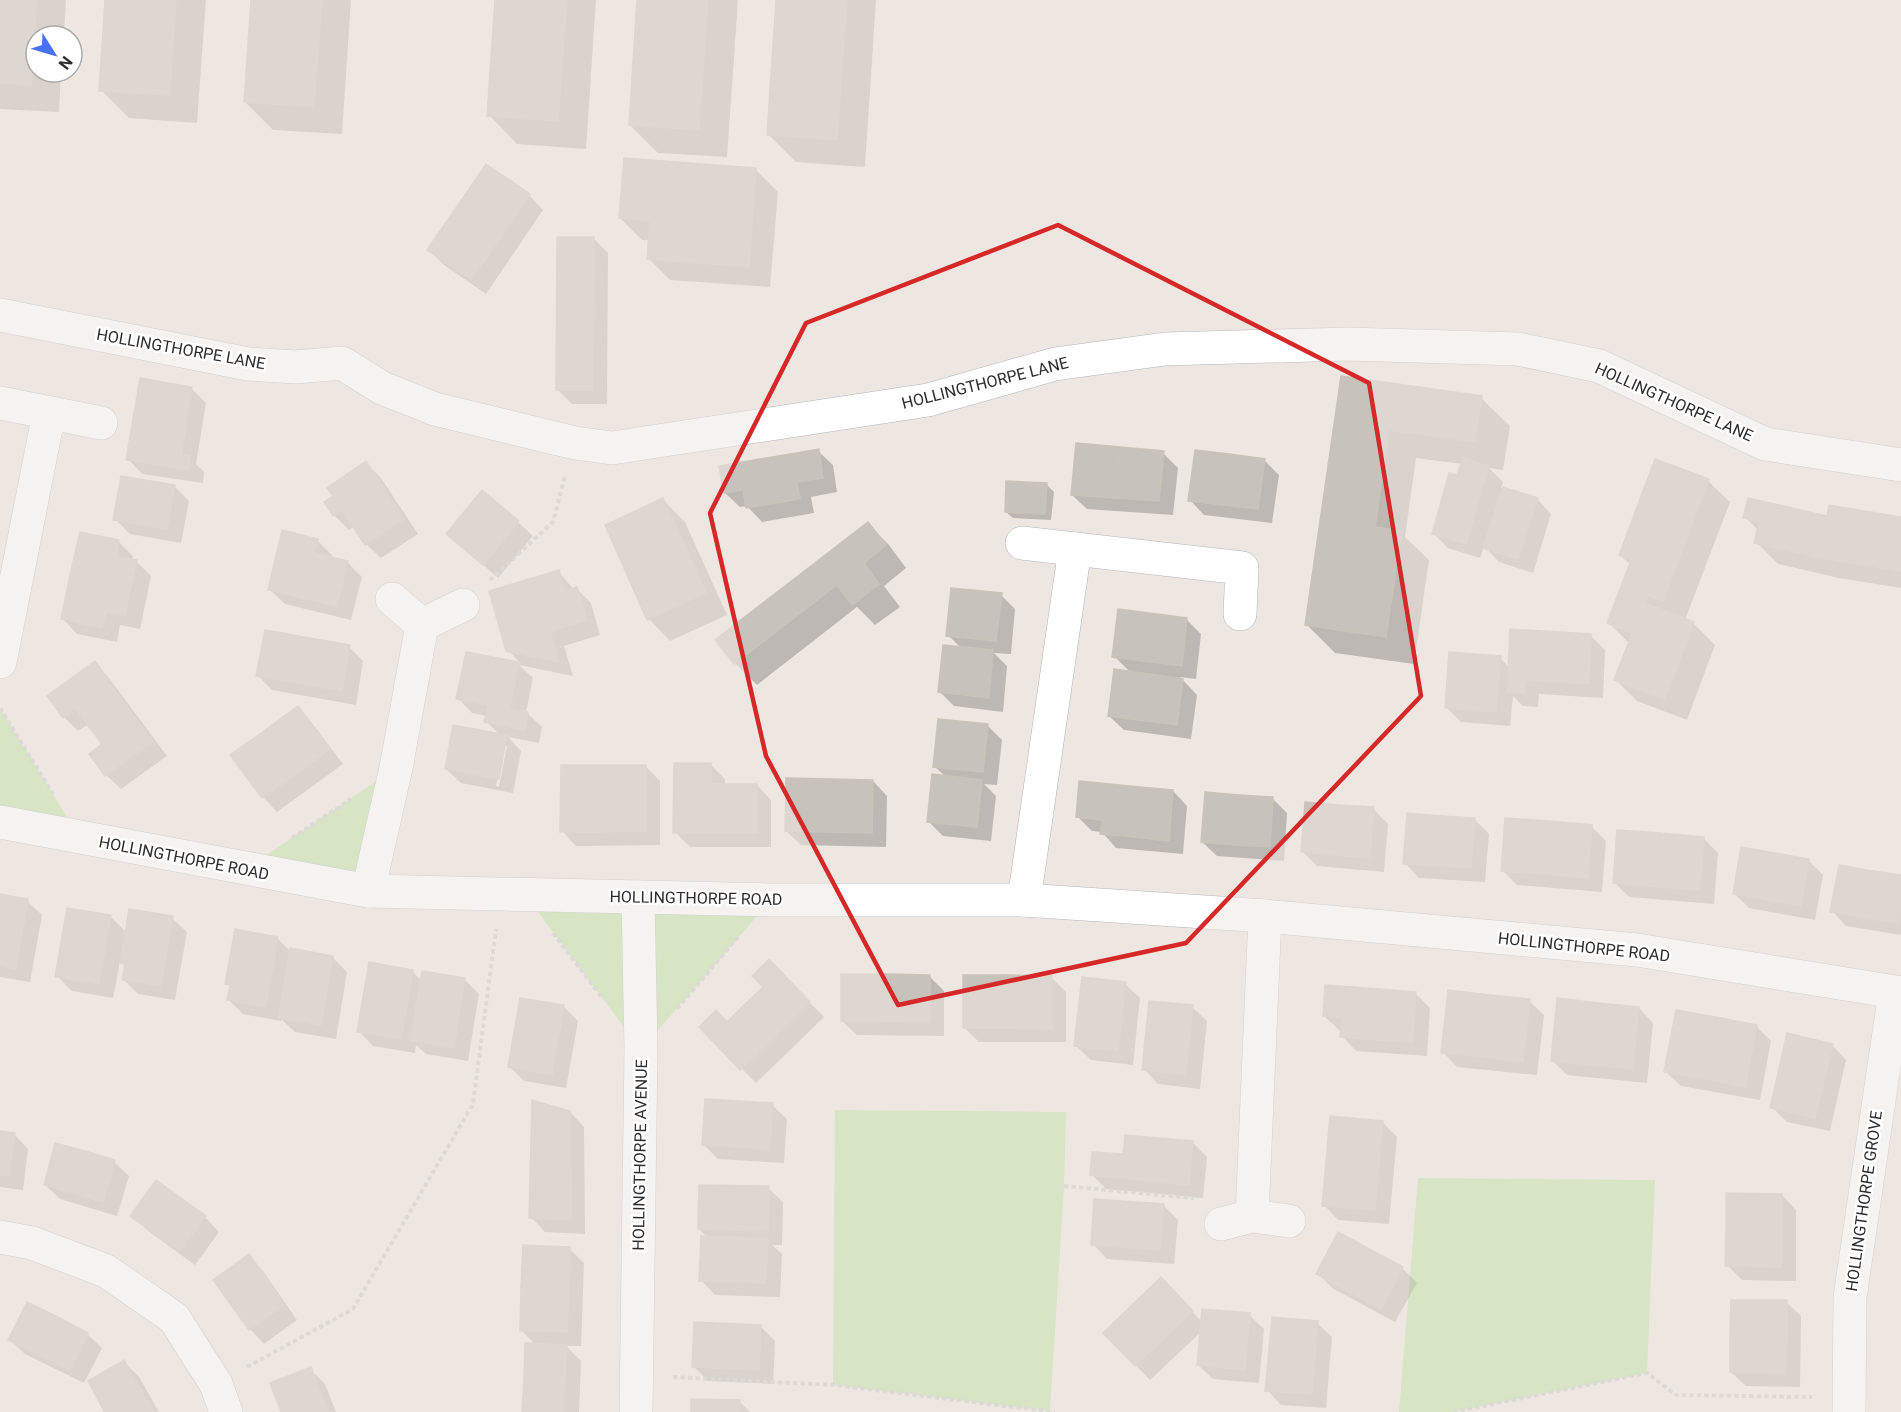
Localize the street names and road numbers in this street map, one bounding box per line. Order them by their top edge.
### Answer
street label: HOLLINGTHORPE LANE [95,325,267,373]
street label: HOLLINGTHORPE LANE [900,353,1070,413]
street label: HOLLINGTHORPE LANE [1592,359,1756,445]
street label: HOLLINGTHORPE ROAD [97,832,271,884]
street label: HOLLINGTHORPE ROAD [609,887,783,909]
street label: HOLLINGTHORPE ROAD [1497,929,1671,965]
street label: HOLLINGTHORPE AVENUE [629,1059,651,1251]
street label: HOLLINGTHORPE GROVE [1842,1109,1886,1293]

